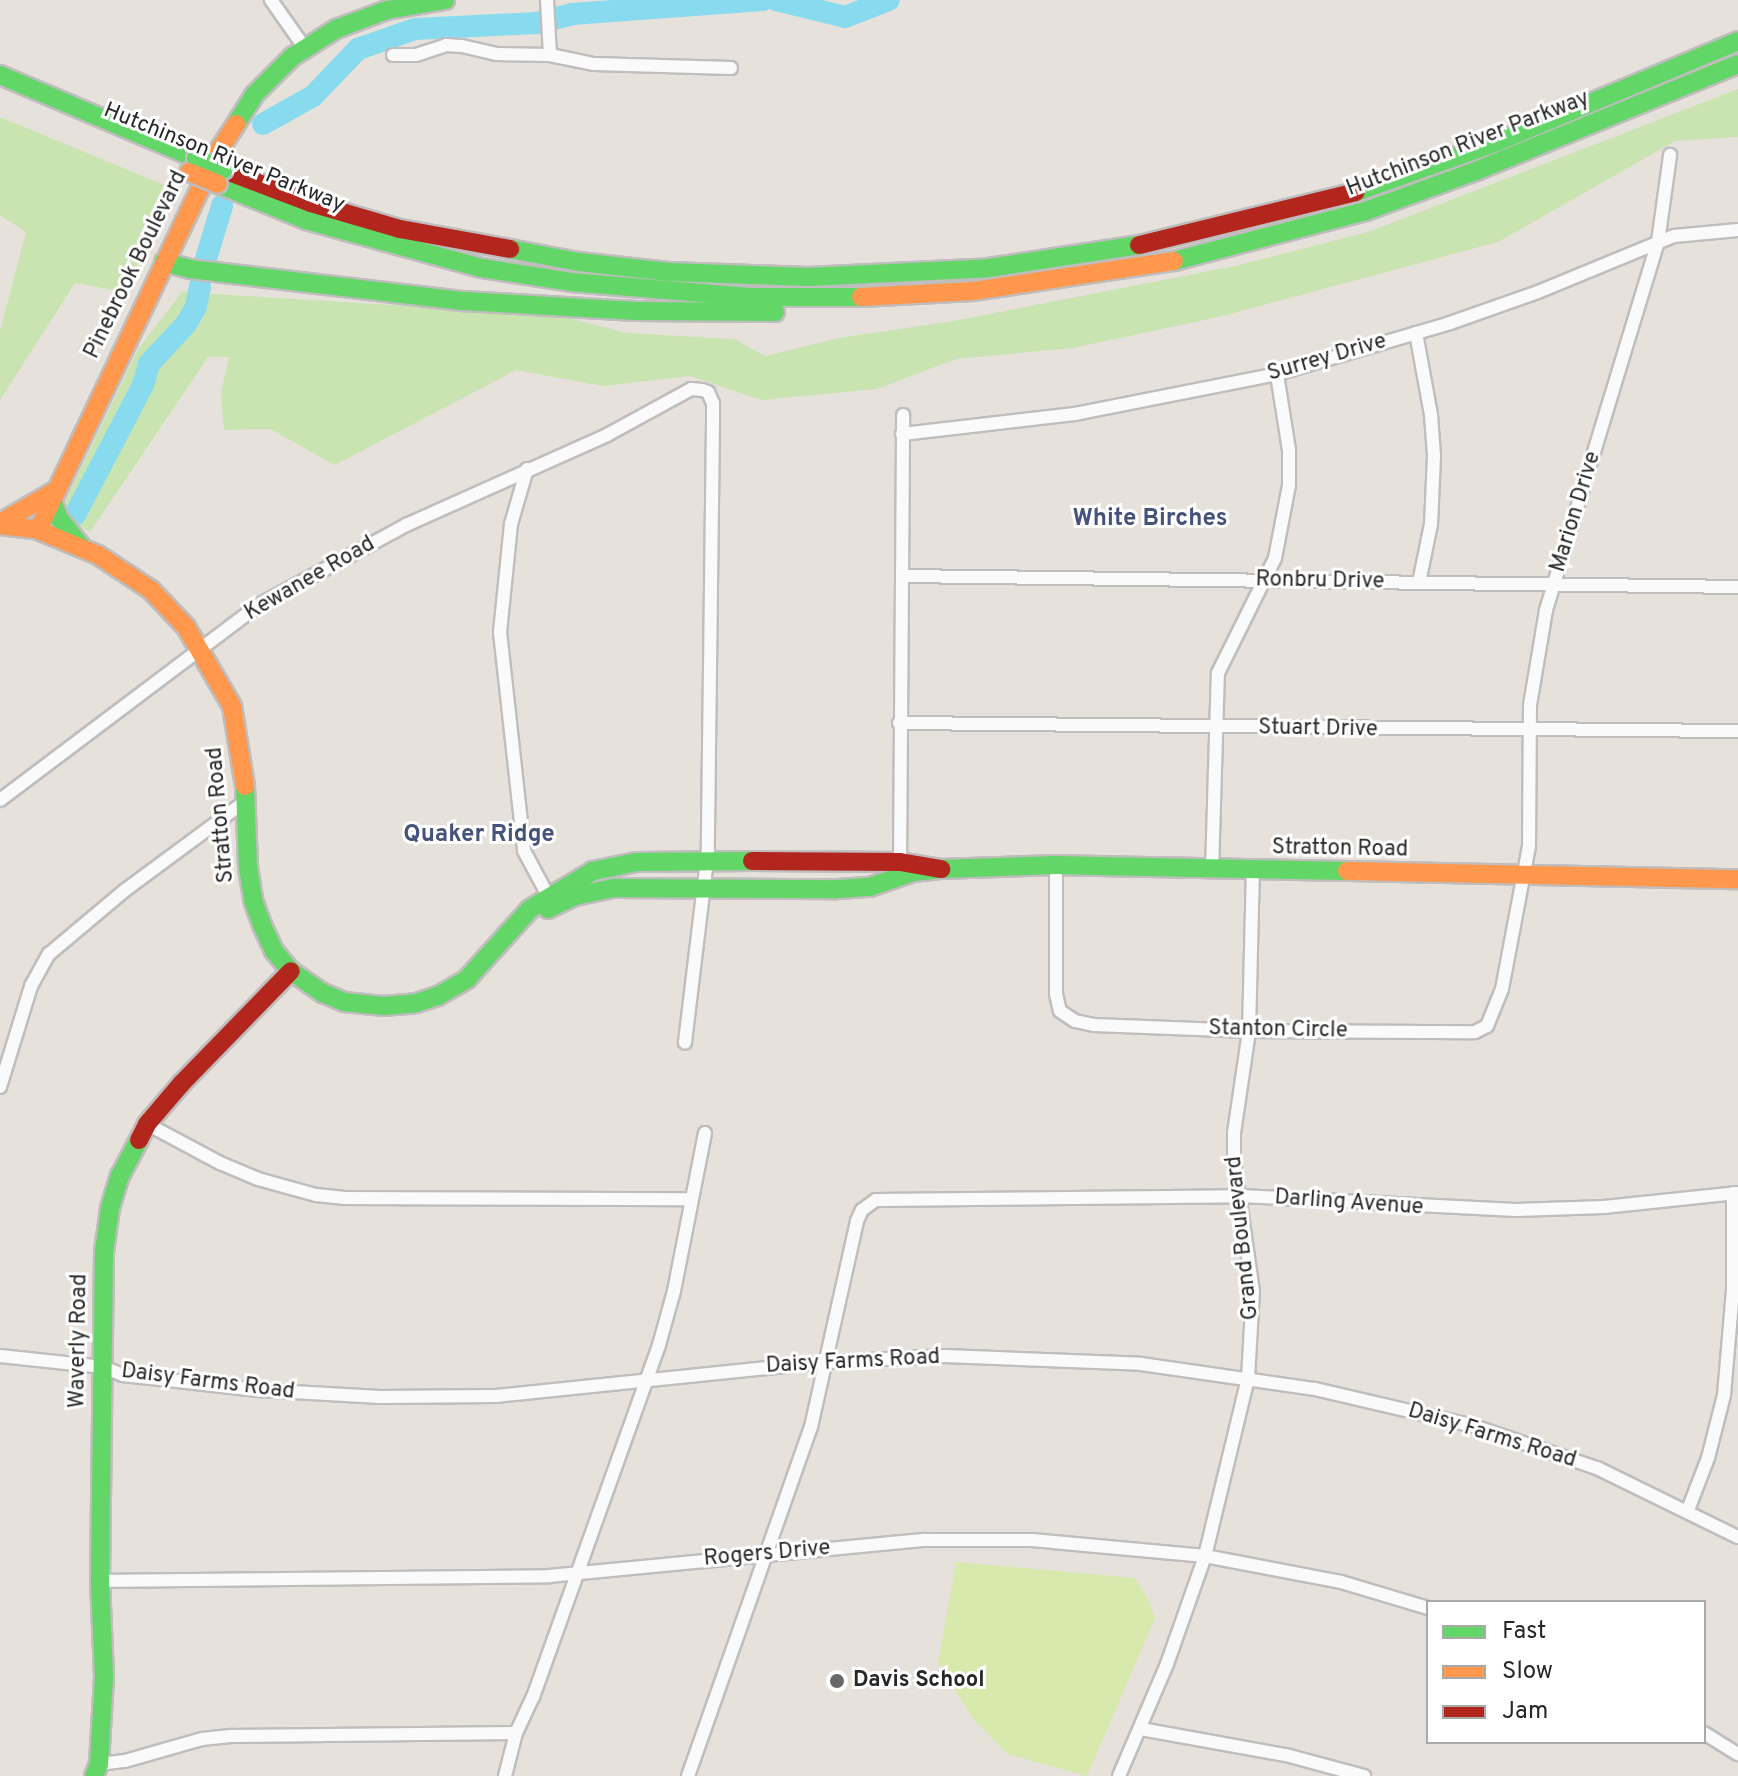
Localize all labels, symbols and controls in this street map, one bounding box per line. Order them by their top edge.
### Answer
street label: Hutchinson River Parkway [1343,85,1593,203]
street label: Hutchinson River Parkway [99,97,349,219]
street label: Pinebrook Boulevard [79,167,193,363]
street label: Surrey Drive [1264,328,1390,388]
street label: Marion Drive [1545,448,1607,576]
district label: White Birches [1072,506,1228,534]
street label: Kewanee Road [240,531,380,627]
street label: Ronbru Drive [1255,567,1385,595]
street label: Stuart Drive [1258,715,1378,743]
street label: Stratton Road [202,746,240,884]
district label: Quaker Ridge [403,822,555,850]
street label: Stratton Road [1272,835,1408,863]
street label: Stanton Circle [1208,1016,1348,1044]
street label: Grand Boulevard [1221,1155,1265,1321]
street label: Darling Avenue [1273,1185,1425,1221]
street label: Waverly Road [65,1273,93,1409]
street label: Daisy Farms Road [765,1344,941,1380]
street label: Daisy Farms Road [120,1358,296,1406]
street label: Daisy Farms Road [1405,1398,1579,1474]
street label: Rogers Drive [703,1535,831,1573]
legend [1426,1600,1706,1744]
text: Fast [1502,1617,1546,1647]
text: Slow [1502,1657,1553,1687]
place label: Davis School [853,1668,985,1694]
marker: Davis School [828,1672,846,1690]
text: Jam [1502,1697,1548,1727]

